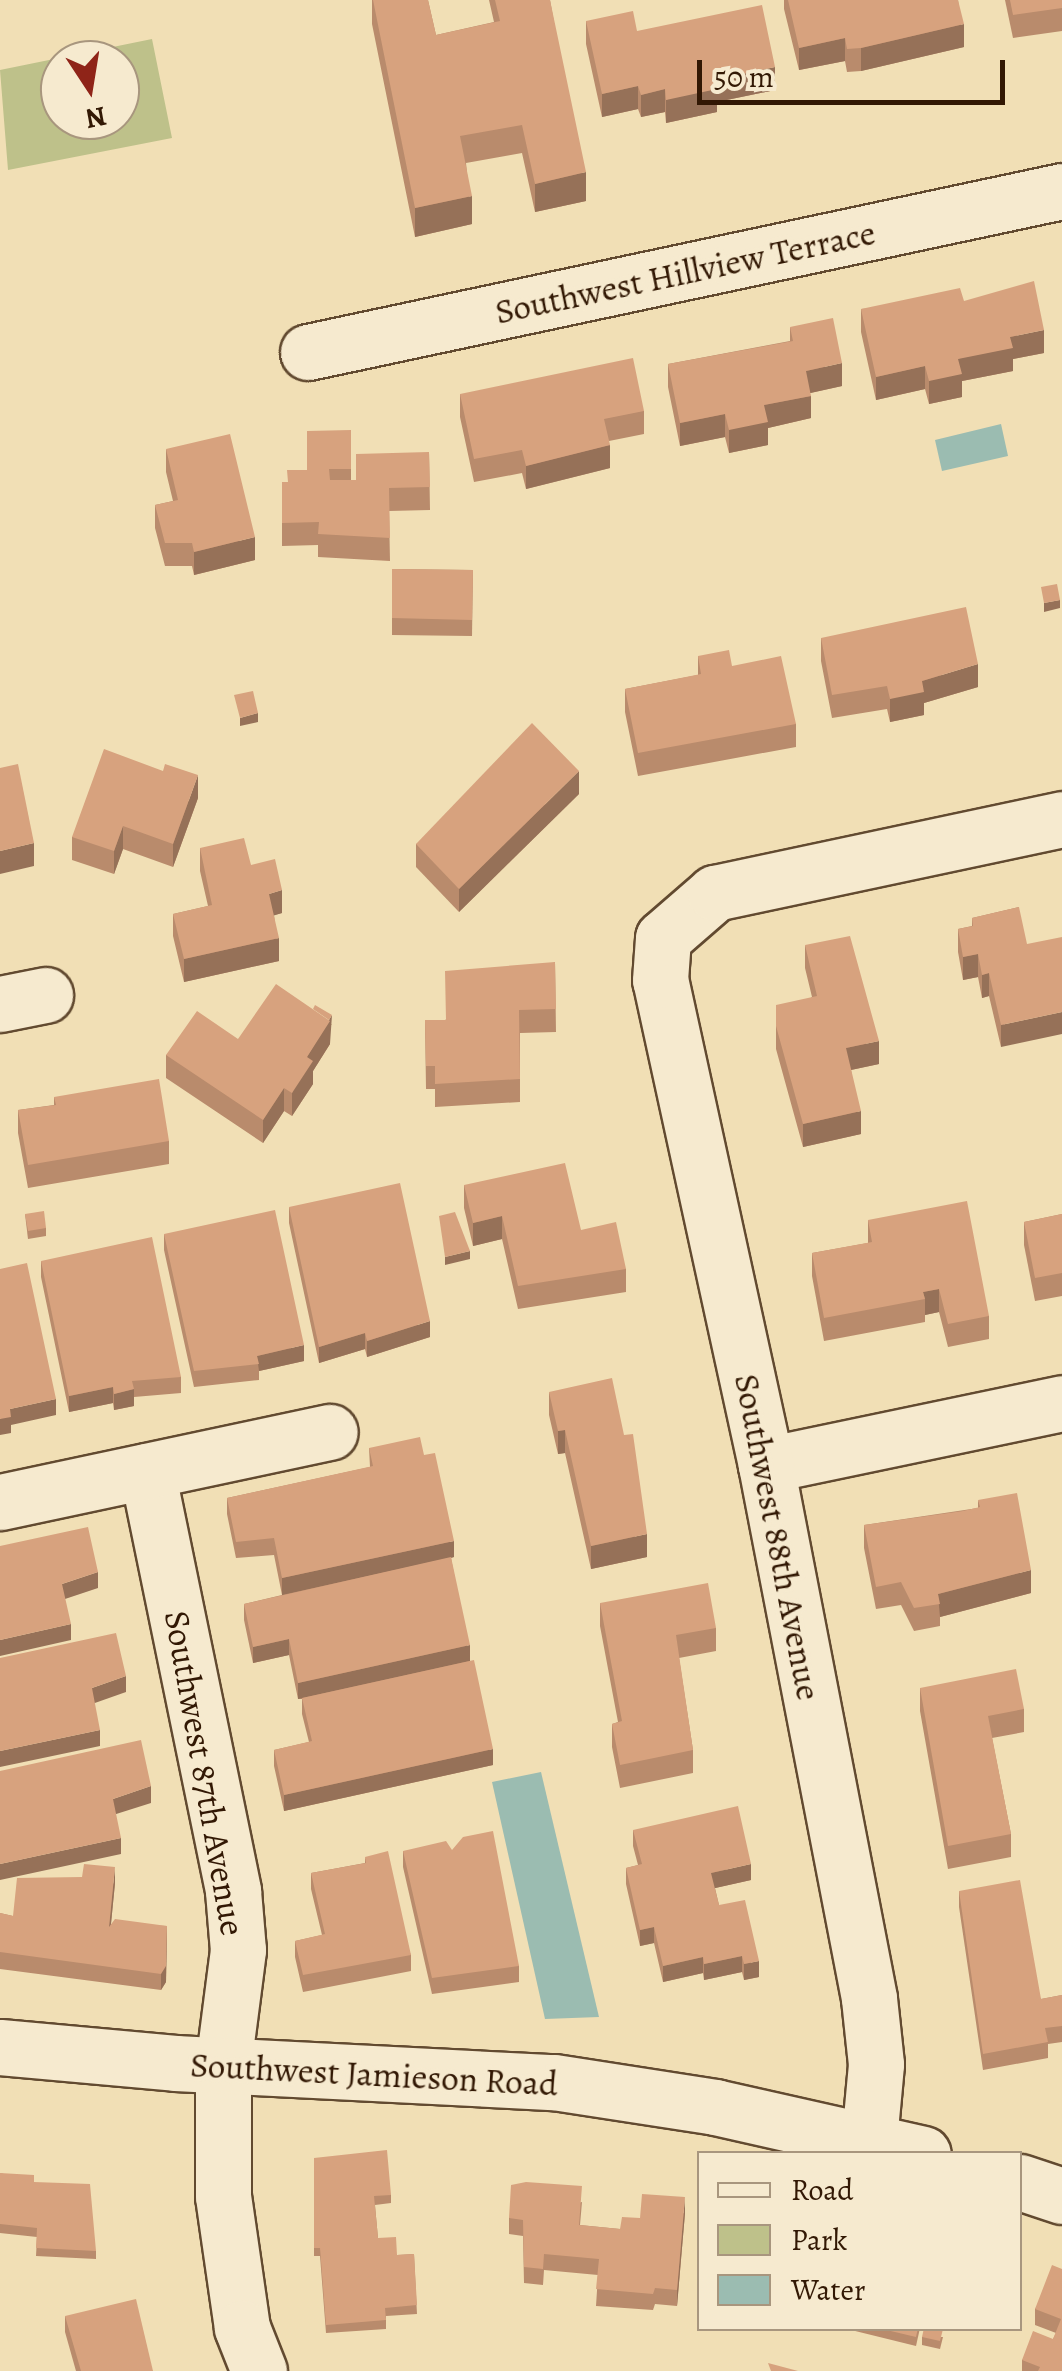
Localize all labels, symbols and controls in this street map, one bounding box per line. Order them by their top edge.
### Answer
north arrow [40,40,140,140]
scale bar [702,40,1010,102]
text: 50 m [714,57,774,97]
text: N [82,97,110,138]
street label: Southwest Hillview Terrace [491,211,879,333]
street label: Southwest 88th Avenue [726,1370,830,1704]
street label: Southwest 87th Avenue [156,1607,254,1939]
street label: Southwest Jamieson Road [189,2043,559,2105]
legend [697,2151,1022,2331]
text: Road [791,2170,853,2210]
text: Park [791,2220,847,2260]
text: Water [791,2270,865,2310]

